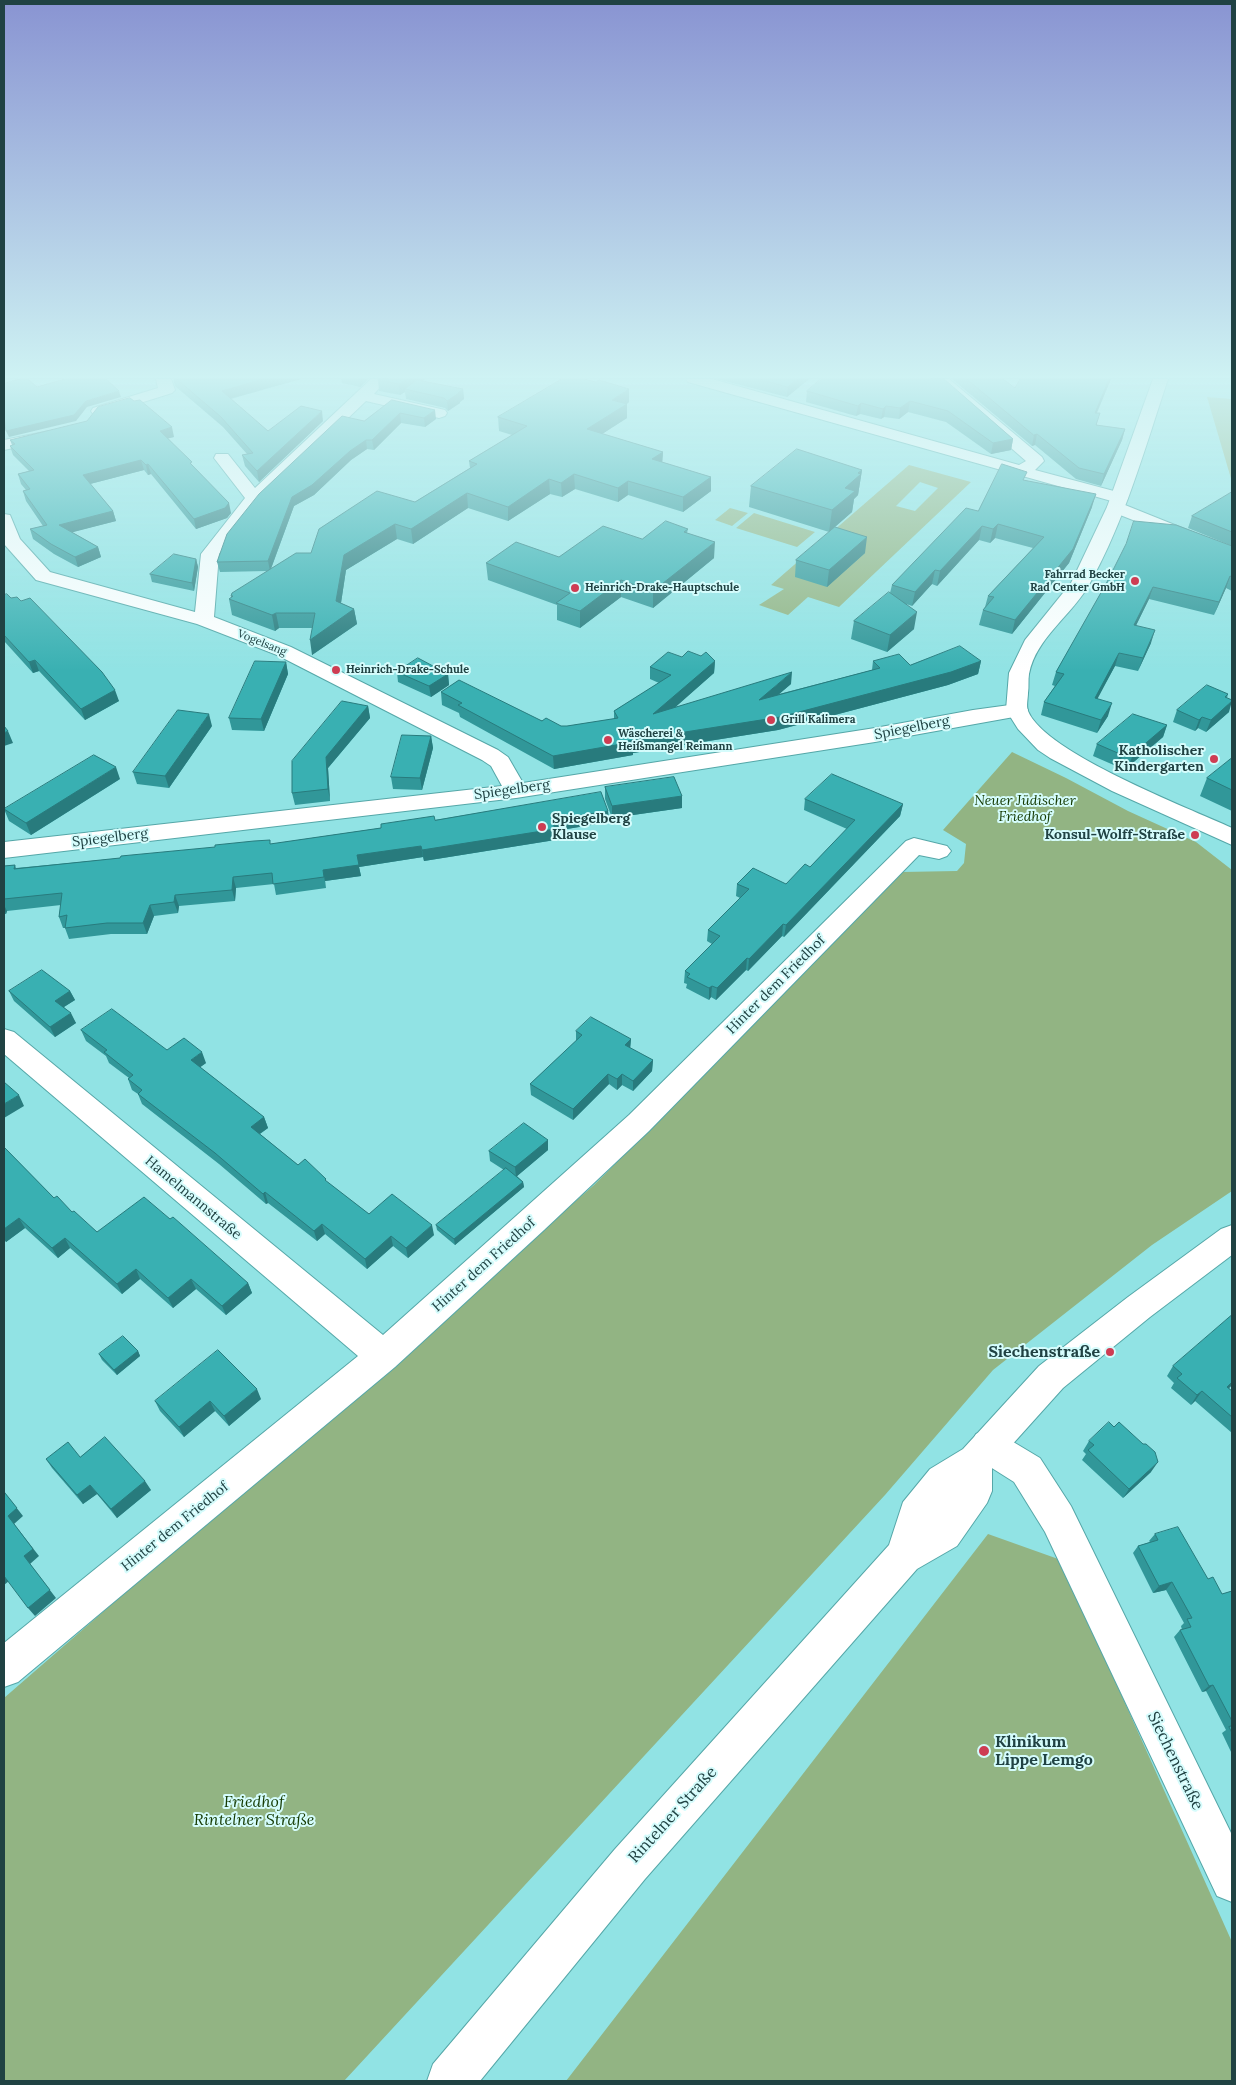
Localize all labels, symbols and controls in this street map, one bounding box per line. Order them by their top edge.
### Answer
place label: Fahrrad Becker Rad Center GmbH [1030,568,1125,594]
marker: Fahrrad Becker Rad Center GmbH [1129,575,1141,587]
place label: Heinrich-Drake-Hauptschule [585,581,739,595]
marker: Heinrich-Drake-Hauptschule [569,582,581,594]
street label: Vogelsang [236,627,288,659]
place label: Heinrich-Drake-Schule [346,663,469,677]
marker: Heinrich-Drake-Schule [330,664,342,676]
street label: Spiegelberg [873,712,951,744]
place label: Grill Kalimera [781,713,855,727]
marker: Grill Kalimera [765,714,777,726]
place label: Wäscherei & Heißmangel Reimann [618,727,733,753]
marker: Wäscherei & Heißmangel Reimann [602,734,614,746]
place label: Katholischer Kindergarten [1114,743,1204,776]
marker: Katholischer Kindergarten [1208,753,1220,765]
street label: Spiegelberg [473,776,551,804]
park label: Neuer Jüdischer Friedhof [974,793,1076,826]
place label: Spiegelberg Klause [552,811,630,844]
marker: Spiegelberg Klause [536,821,548,833]
street label: Spiegelberg [71,825,149,851]
place label: Konsul-Wolff-Straße [1044,827,1185,843]
marker: Konsul-Wolff-Straße [1189,829,1201,841]
street label: Hinter dem Friedhof [723,932,829,1038]
street label: Hamelmannstraße [141,1153,245,1243]
street label: Hinter dem Friedhof [429,1214,539,1316]
place label: Siechenstraße [988,1342,1100,1362]
marker: Siechenstraße [1104,1346,1116,1358]
street label: Hinter dem Friedhof [118,1479,232,1575]
street label: Siechenstraße [1143,1709,1207,1813]
place label: Klinikum Lippe Lemgo [995,1732,1093,1770]
marker: Klinikum Lippe Lemgo [977,1744,991,1758]
street label: Rintelner Straße [625,1763,721,1867]
park label: Friedhof Rintelner Straße [194,1792,314,1830]

